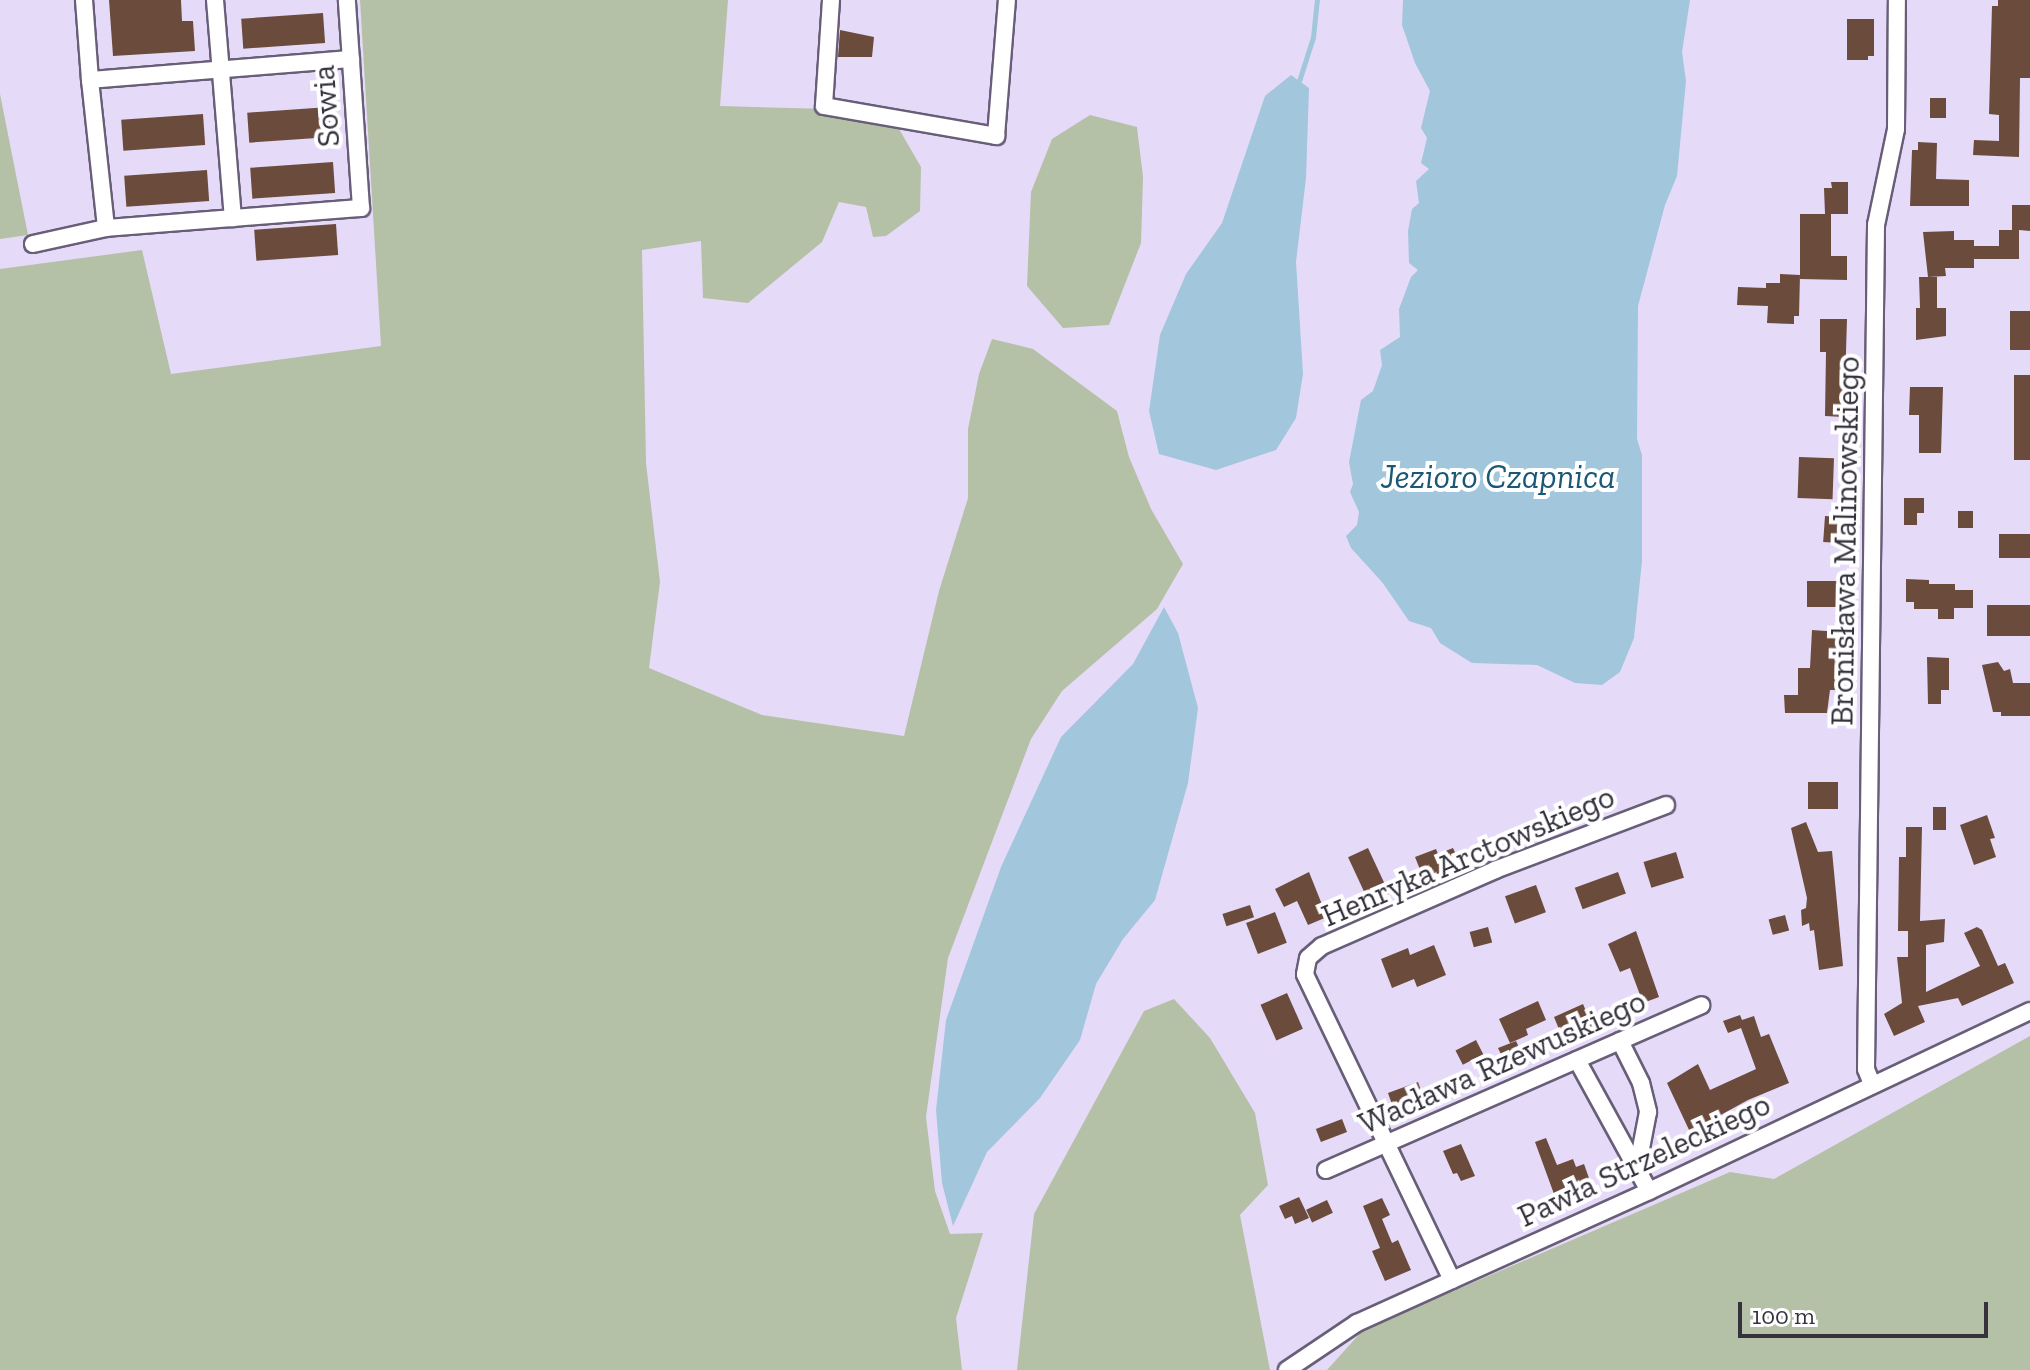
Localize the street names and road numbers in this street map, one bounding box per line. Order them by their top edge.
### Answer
street label: Sowia [304,64,348,148]
street label: Bronisława Malinowskiego [1823,356,1867,726]
street label: Henryka Arctowskiego [1315,777,1621,935]
street label: Wacława Rzewuskiego [1353,981,1651,1143]
street label: Pawła Strzeleckiego [1512,1085,1776,1235]

